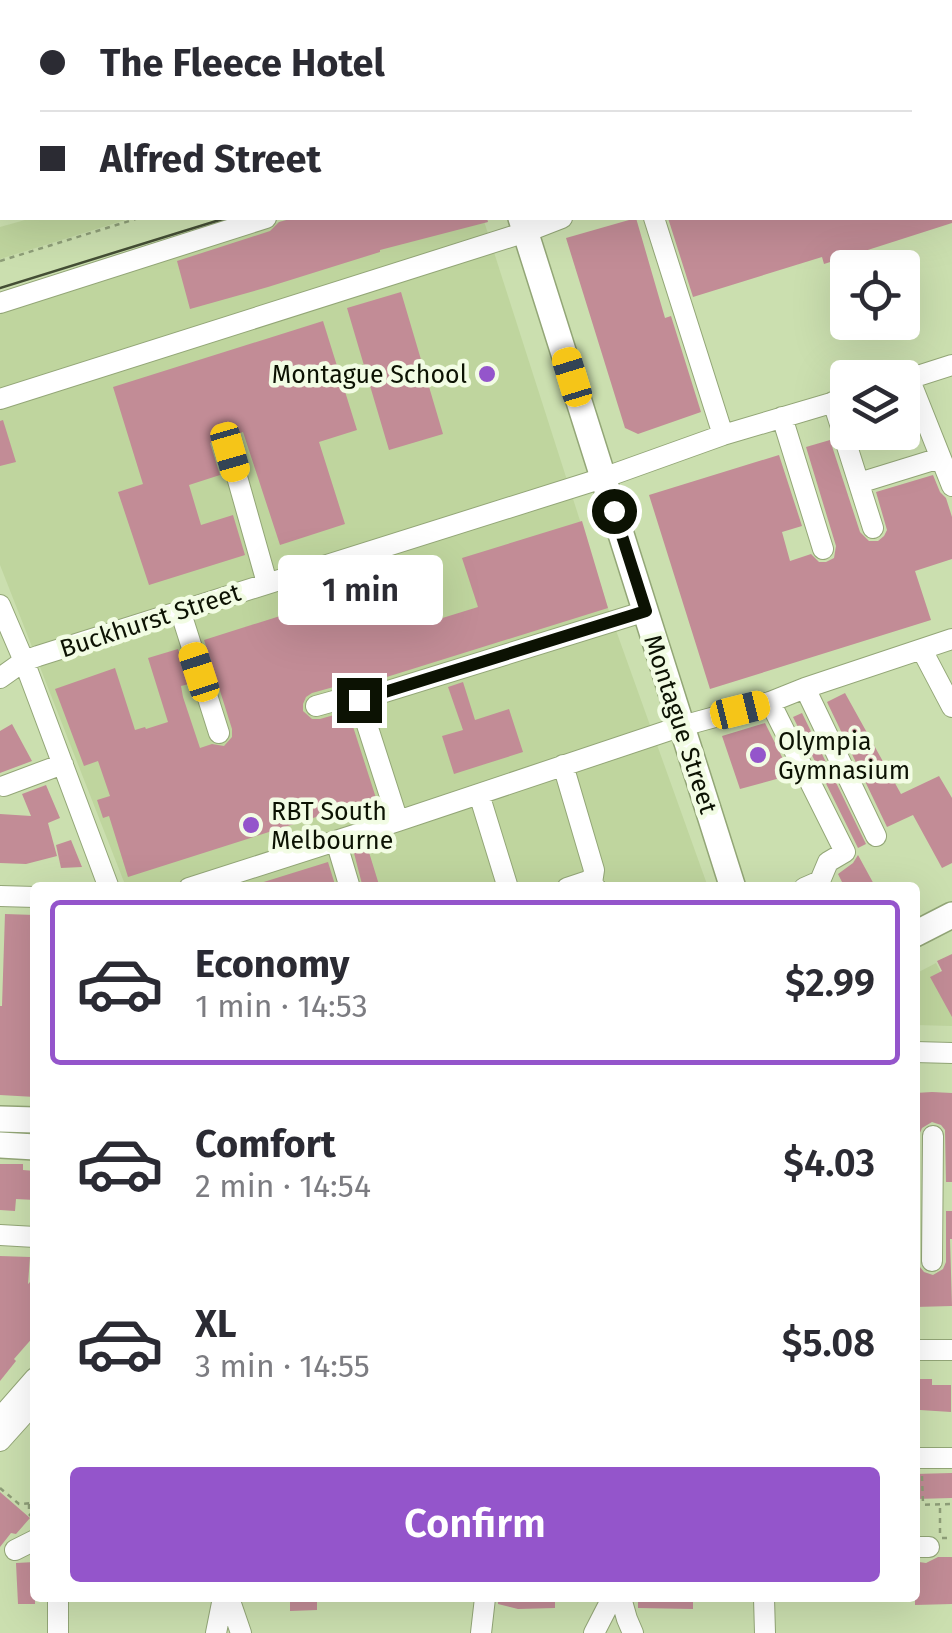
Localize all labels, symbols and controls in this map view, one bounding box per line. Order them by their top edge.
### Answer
text: The Fleece Hotel [100,40,385,86]
text: Alfred Street [100,136,321,182]
map controls [830,250,920,450]
button: locate [830,250,920,340]
car [549,344,595,410]
place label: Montague School [272,360,467,390]
button: layers [830,360,920,450]
marker: Montague School [476,363,498,385]
car [207,419,253,485]
route start [592,489,637,534]
callout: 1 min [276,555,442,625]
text: 1 min [322,571,399,609]
street label: Buckhurst Street [56,577,245,664]
street label: Montague Street [637,631,723,818]
car [175,639,223,705]
route end [337,678,382,723]
car [707,688,773,732]
place label: Olympia Gymnasium [778,727,910,786]
marker: Olympia Gymnasium [747,744,769,766]
place label: RBT South Melbourne [271,797,393,856]
marker: RBT South Melbourne [240,814,262,836]
icon: car [75,938,165,1028]
text: Economy [195,941,350,987]
text: $2.99 [785,960,875,1006]
text: 1 min · 14:53 [195,987,368,1025]
icon: car [75,1118,165,1208]
text: Comfort [195,1121,336,1167]
text: $4.03 [783,1140,875,1186]
text: 2 min · 14:54 [195,1167,371,1205]
icon: car [75,1298,165,1388]
text: XL [195,1301,237,1347]
text: $5.08 [782,1320,875,1366]
text: 3 min · 14:55 [195,1347,370,1385]
button: Confirm [70,1467,880,1582]

